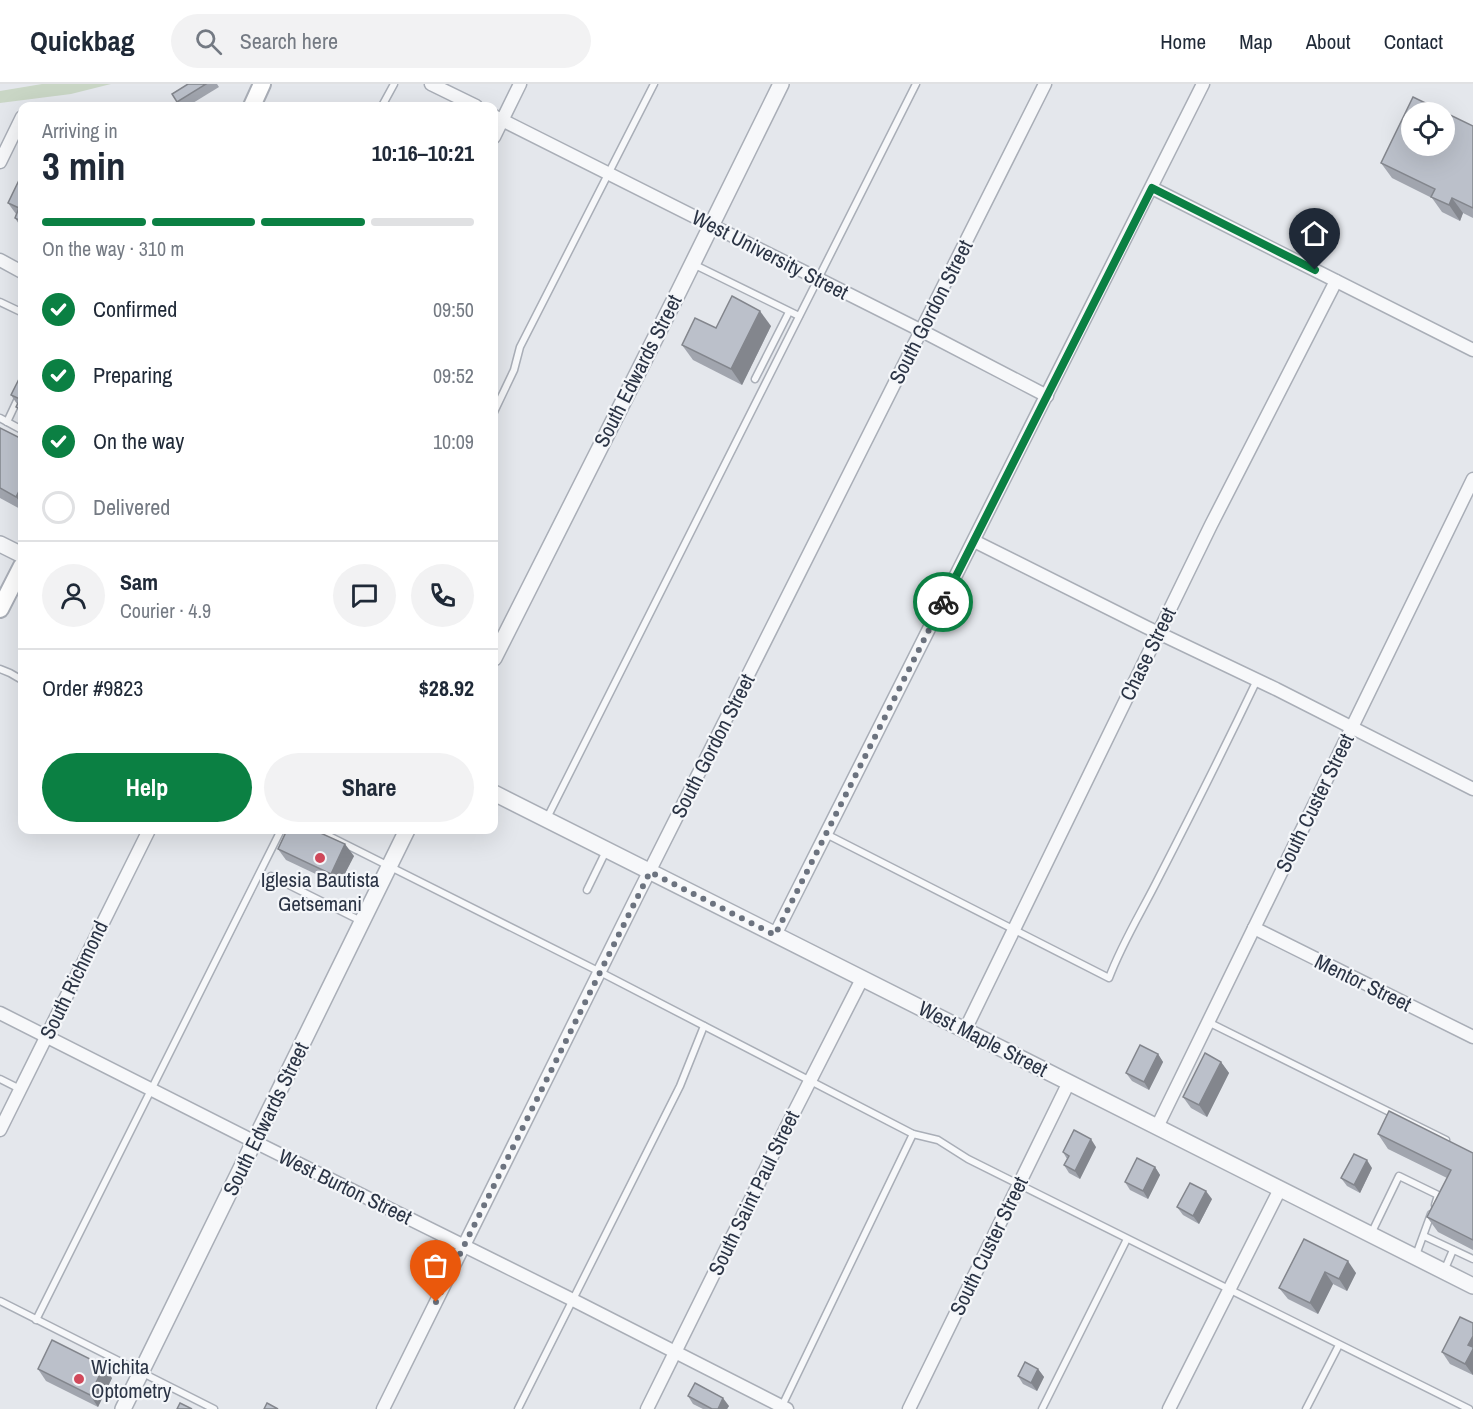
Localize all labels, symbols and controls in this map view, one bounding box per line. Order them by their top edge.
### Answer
search box [171,14,591,68]
text: Quickbag [30,22,135,60]
icon: search [192,25,225,58]
text: Search here [240,26,338,56]
text: Home [1160,27,1206,56]
text: Map [1239,27,1273,56]
text: About [1306,27,1351,56]
text: Contact [1384,27,1443,56]
map controls [1401,102,1455,156]
button: locate [1401,102,1455,156]
text: Arriving in [42,117,118,144]
text: 10:16–10:21 [372,138,474,168]
text: 3 min [42,140,126,192]
street label: West University Street [687,203,854,307]
pin [1289,208,1340,270]
icon: home [1298,217,1331,250]
text: On the way · 310 m [42,235,184,262]
street label: South Gordon Street [882,235,979,389]
street label: South Edwards Street [587,289,689,452]
icon: check [42,293,75,326]
text: Confirmed [93,294,177,324]
text: 09:50 [433,296,474,323]
icon: check [42,359,75,392]
text: Preparing [93,360,172,390]
text: 09:52 [433,362,474,389]
icon: check [42,425,75,458]
text: On the way [93,426,184,456]
text: 10:09 [433,428,474,455]
text: Delivered [93,492,170,522]
button: person [42,564,105,627]
button: chat [333,564,396,627]
button: phone [411,564,474,627]
text: Sam [120,567,158,597]
courier [913,572,973,632]
icon: bike [927,586,960,619]
text: Courier · 4.9 [120,597,211,624]
street label: Chase Street [1112,602,1183,705]
street label: South Gordon Street [664,669,761,823]
text: Order #9823 [42,673,143,703]
text: $28.92 [419,673,474,703]
street label: South Custer Street [1268,728,1361,877]
button: Help [42,753,252,822]
button: Share [264,753,474,822]
marker: Iglesia Bautista Getsemani [313,851,327,865]
place label: Iglesia Bautista Getsemani [261,865,380,918]
street label: South Richmond [32,916,115,1044]
street label: Mentor Street [1310,947,1417,1019]
street label: West Maple Street [914,994,1053,1084]
street label: South Edwards Street [216,1037,315,1200]
street label: South Saint Paul Street [701,1105,806,1280]
street label: West Burton Street [274,1142,417,1231]
street label: South Custer Street [942,1171,1035,1320]
pin [410,1240,461,1302]
icon: bag [419,1249,452,1282]
place label: Wichita Optometry [91,1352,172,1405]
marker: Wichita Optometry [72,1372,86,1386]

